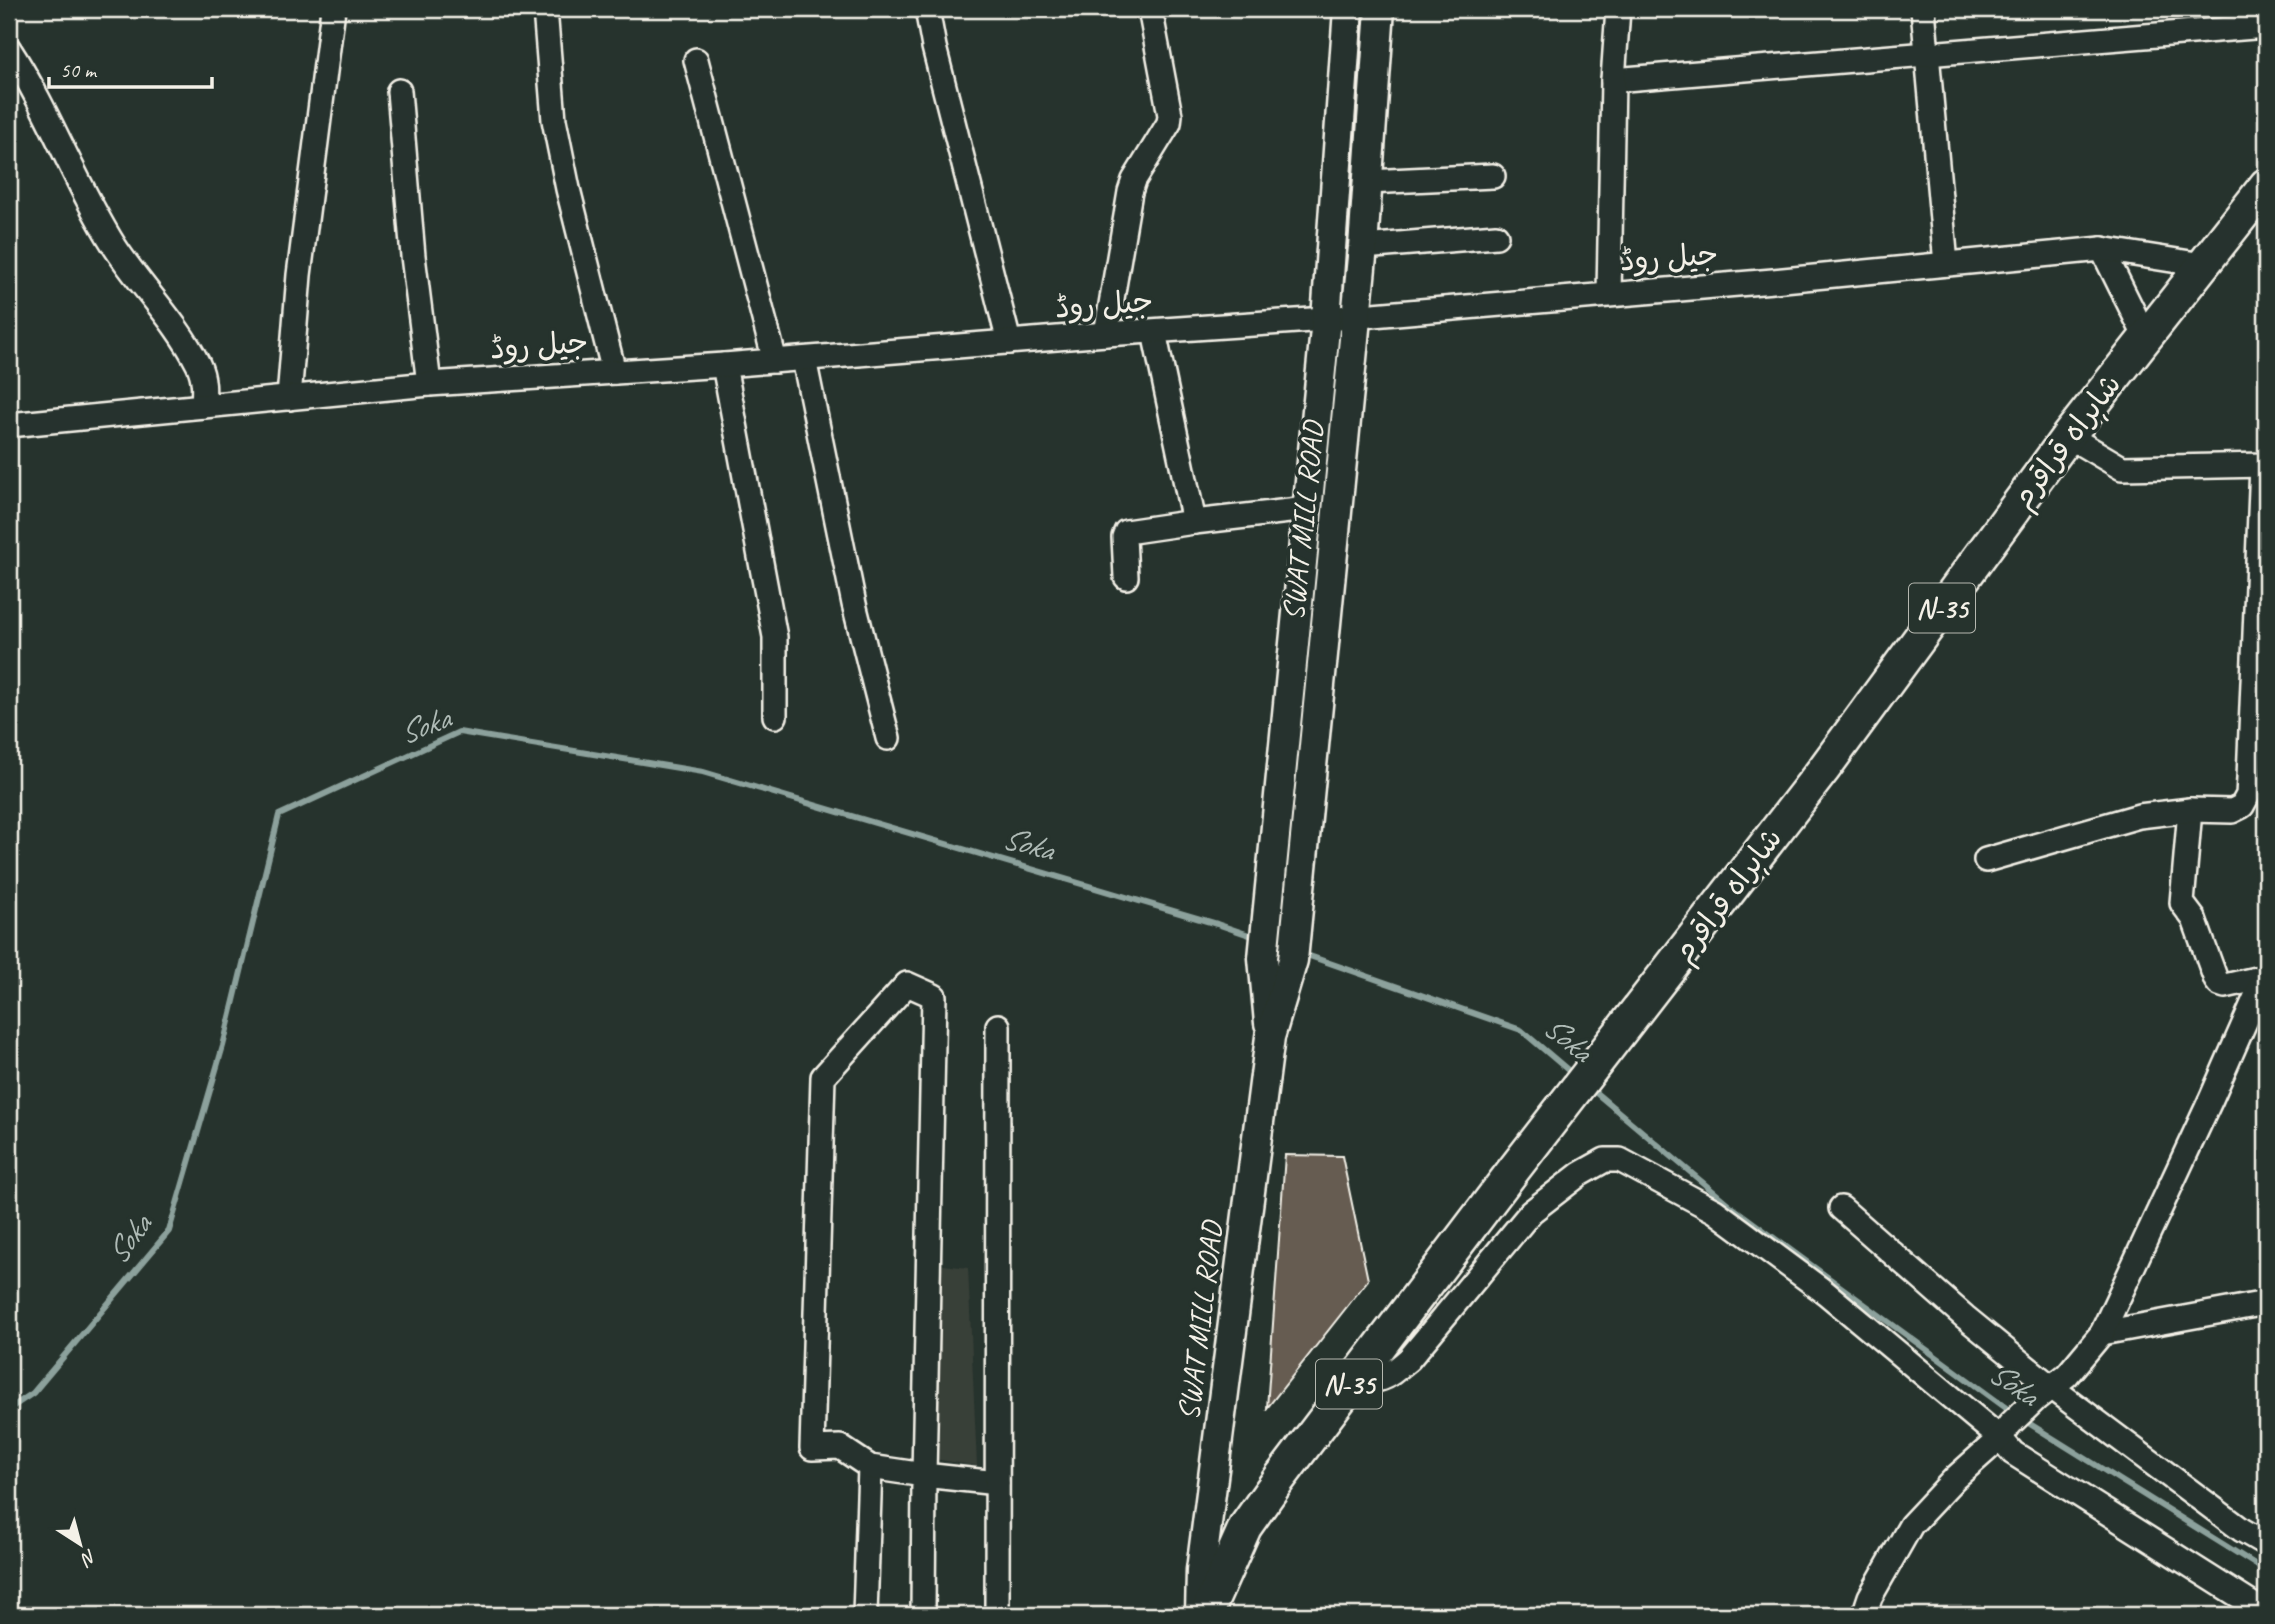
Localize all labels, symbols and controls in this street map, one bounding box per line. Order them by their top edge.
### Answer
scale bar [49,46,212,90]
text: 50 m [60,57,98,83]
street label: جیل روڈ [1619,235,1719,279]
street label: جیل روڈ [1054,282,1154,326]
street label: جیل روڈ [489,323,589,367]
street label: شاہراہ قراقرم [2003,366,2132,518]
street label: SWAT MILL ROAD [1274,417,1333,622]
road number: N-35 [1909,584,1975,632]
water label: Soka [393,696,458,753]
water label: Soka [998,817,1061,871]
street label: شاہراہ قراقرم [1664,820,1793,972]
water label: Soka [1535,1006,1603,1073]
water label: Soka [97,1204,162,1272]
street label: SWAT MILL ROAD [1169,1217,1231,1422]
water label: Soka [1981,1352,2049,1417]
road number: N-35 [1316,1360,1382,1408]
north arrow [46,1508,116,1578]
text: N [75,1544,101,1572]

